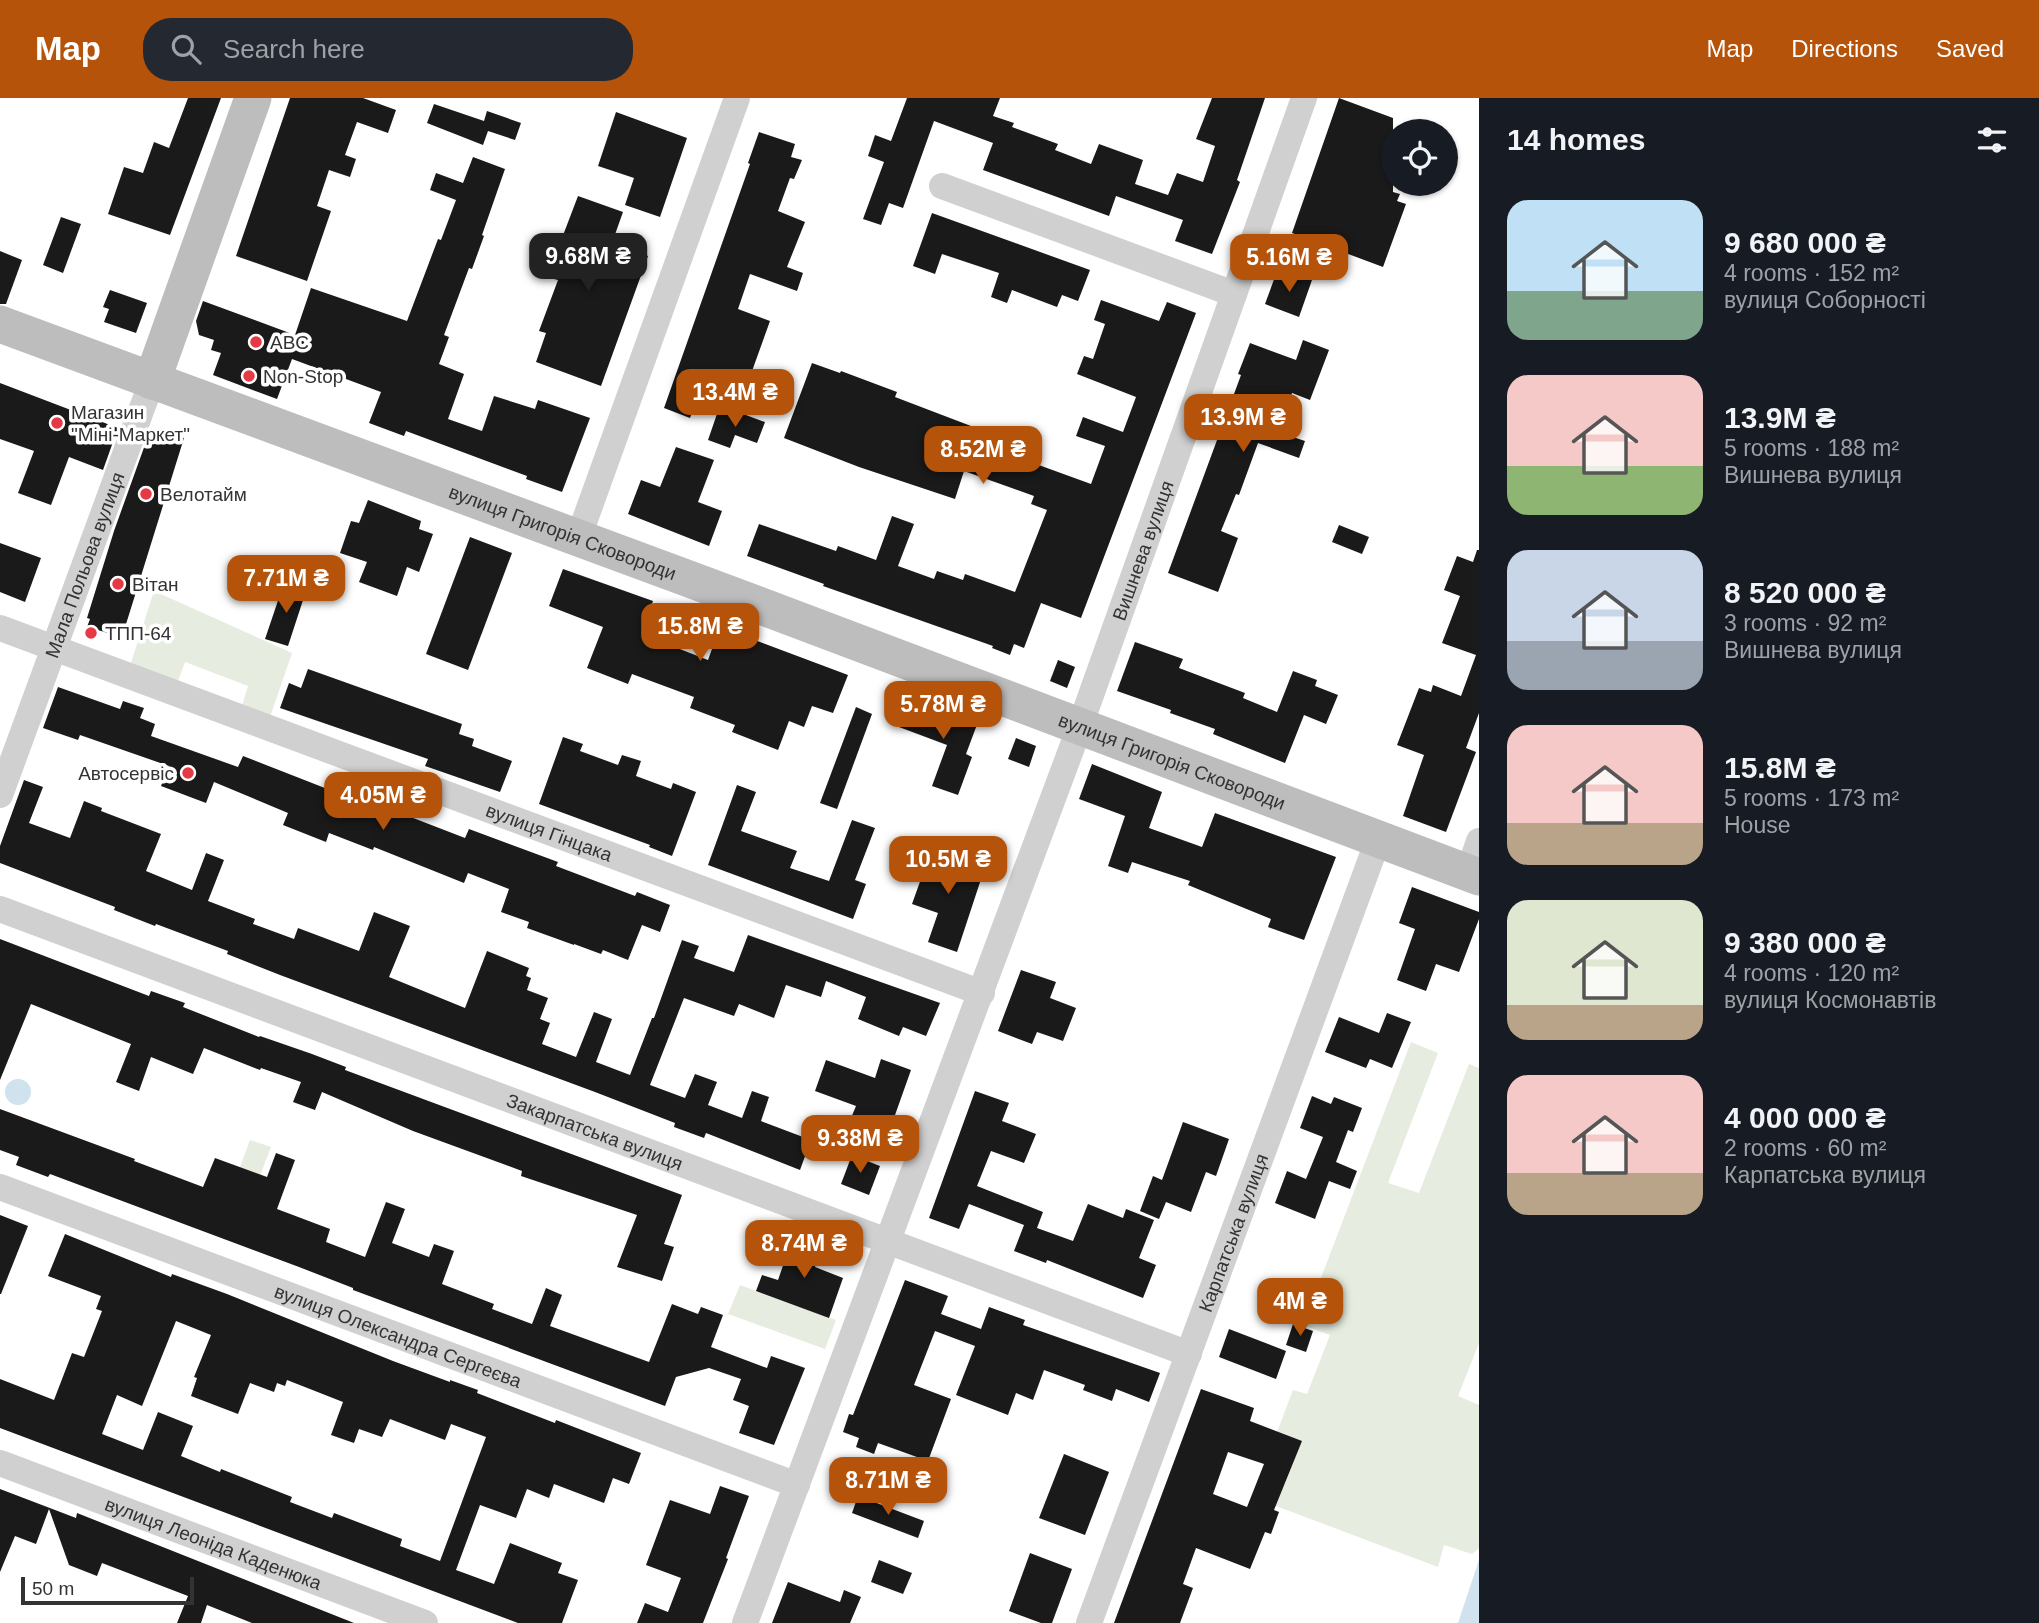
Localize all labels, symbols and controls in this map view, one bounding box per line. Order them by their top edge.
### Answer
search box [143,18,633,81]
text: Map [35,30,101,67]
icon: search [167,30,205,68]
text: Search here [223,34,365,64]
text: Map [1707,35,1753,62]
text: Directions [1791,35,1898,62]
text: Saved [1936,35,2004,62]
map controls [1381,119,1458,196]
button: locate [1381,119,1458,196]
icon: filters [1973,121,2011,159]
text: 14 homes [1507,123,1645,156]
text: 9 680 000 ₴ [1724,226,1886,259]
icon: home [1563,228,1647,312]
pin: 9.68M ₴ [523,234,653,293]
pin: 5.16M ₴ [1224,234,1354,294]
text: 9.68M ₴ [545,243,631,269]
text: 5.16M ₴ [1246,244,1332,270]
text: 4 rooms · 152 m² [1724,260,1899,286]
text: вулиця Соборності [1724,287,1926,313]
place label: ABC [270,332,309,353]
marker: ABC [248,334,264,350]
place label: Non-Stop [263,366,343,387]
marker: Non-Stop [241,368,257,384]
pin: 13.4M ₴ [670,370,800,429]
text: 13.4M ₴ [692,379,778,405]
pin: 13.9M ₴ [1178,394,1308,454]
text: 13.9M ₴ [1724,401,1836,434]
place label: Магазин "Міні-Маркет" [71,402,190,445]
icon: home [1563,403,1647,487]
text: 13.9M ₴ [1200,404,1286,430]
marker: Магазин "Міні-Маркет" [49,415,65,431]
pin: 8.52M ₴ [918,426,1048,486]
text: 5 rooms · 188 m² [1724,435,1899,461]
text: 8.52M ₴ [940,436,1026,462]
text: Вишнева вулиця [1724,462,1902,488]
street label: Мала Польова вулиця [41,469,129,661]
street label: Вишнева вулиця [1109,478,1178,623]
street label: вулиця Григорія Сковороди [446,481,679,584]
place label: Велотайм [160,484,247,505]
marker: Велотайм [138,486,154,502]
pin: 7.71M ₴ [221,556,351,615]
text: 7.71M ₴ [243,565,329,591]
place label: Вітан [132,574,178,595]
marker: Вітан [110,576,126,592]
text: 8 520 000 ₴ [1724,576,1886,609]
icon: home [1563,578,1647,662]
pin: 15.8M ₴ [635,603,765,663]
text: 3 rooms · 92 m² [1724,610,1886,636]
text: 15.8M ₴ [657,613,743,639]
place label: ТПП-64 [105,623,172,644]
marker: ТПП-64 [83,625,99,641]
text: Вишнева вулиця [1724,637,1902,663]
pin: 5.78M ₴ [878,682,1008,741]
text: 5.78M ₴ [900,691,986,717]
street label: вулиця Григорія Сковороди [1056,709,1288,814]
text: 15.8M ₴ [1724,751,1836,784]
icon: home [1563,753,1647,837]
place label: Автосервіс [78,763,174,784]
marker: Автосервіс [180,765,196,781]
pin: 4.05M ₴ [318,772,448,832]
text: 4.05M ₴ [340,782,426,808]
text: 5 rooms · 173 m² [1724,785,1899,811]
street label: вулиця Гінцака [483,800,615,866]
text: House [1724,812,1790,838]
pin: 10.5M ₴ [883,836,1013,896]
text: 10.5M ₴ [905,846,991,872]
text: 9 380 000 ₴ [1724,926,1886,959]
icon: home [1563,928,1647,1012]
text: 4 rooms · 120 m² [1724,960,1899,986]
text: вулиця Космонавтів [1724,987,1936,1013]
street label: Закарпатська вулиця [503,1090,686,1175]
text: 4 000 000 ₴ [1724,1101,1886,1134]
icon: home [1563,1103,1647,1187]
pin: 9.38M ₴ [795,1116,925,1175]
text: 9.38M ₴ [817,1125,903,1151]
text: 2 rooms · 60 m² [1724,1135,1886,1161]
street label: Карпатська вулиця [1195,1151,1272,1315]
text: Карпатська вулиця [1724,1162,1926,1188]
pin: 8.74M ₴ [739,1220,869,1280]
text: 8.74M ₴ [761,1230,847,1256]
pin: 4M ₴ [1259,1278,1341,1338]
street label: вулиця Олександра Сергеєва [272,1281,525,1392]
text: 4M ₴ [1273,1288,1327,1314]
pin: 8.71M ₴ [823,1458,953,1517]
text: 8.71M ₴ [845,1467,931,1493]
street label: вулиця Леоніда Каденюка [102,1494,325,1594]
scale bar [21,1574,194,1606]
text: 50 m [32,1578,74,1599]

